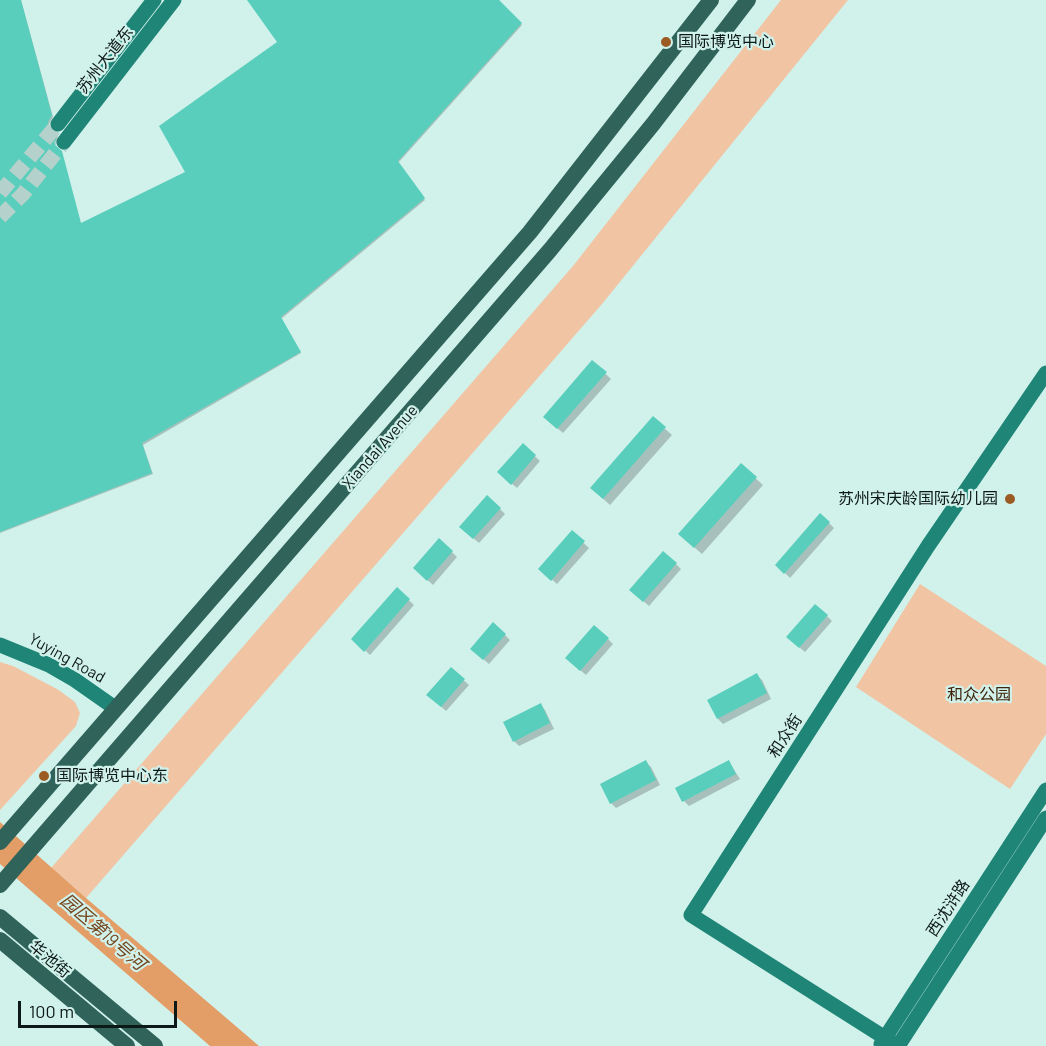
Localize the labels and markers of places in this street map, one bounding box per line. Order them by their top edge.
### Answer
place label: 国际博览中心 [678,32,774,52]
marker: 国际博览中心 [659,35,673,49]
place label: 苏州宋庆龄国际幼儿园 [838,489,998,509]
marker: 苏州宋庆龄国际幼儿园 [1003,492,1017,506]
place label: 国际博览中心东 [56,766,168,786]
marker: 国际博览中心东 [37,769,51,783]

